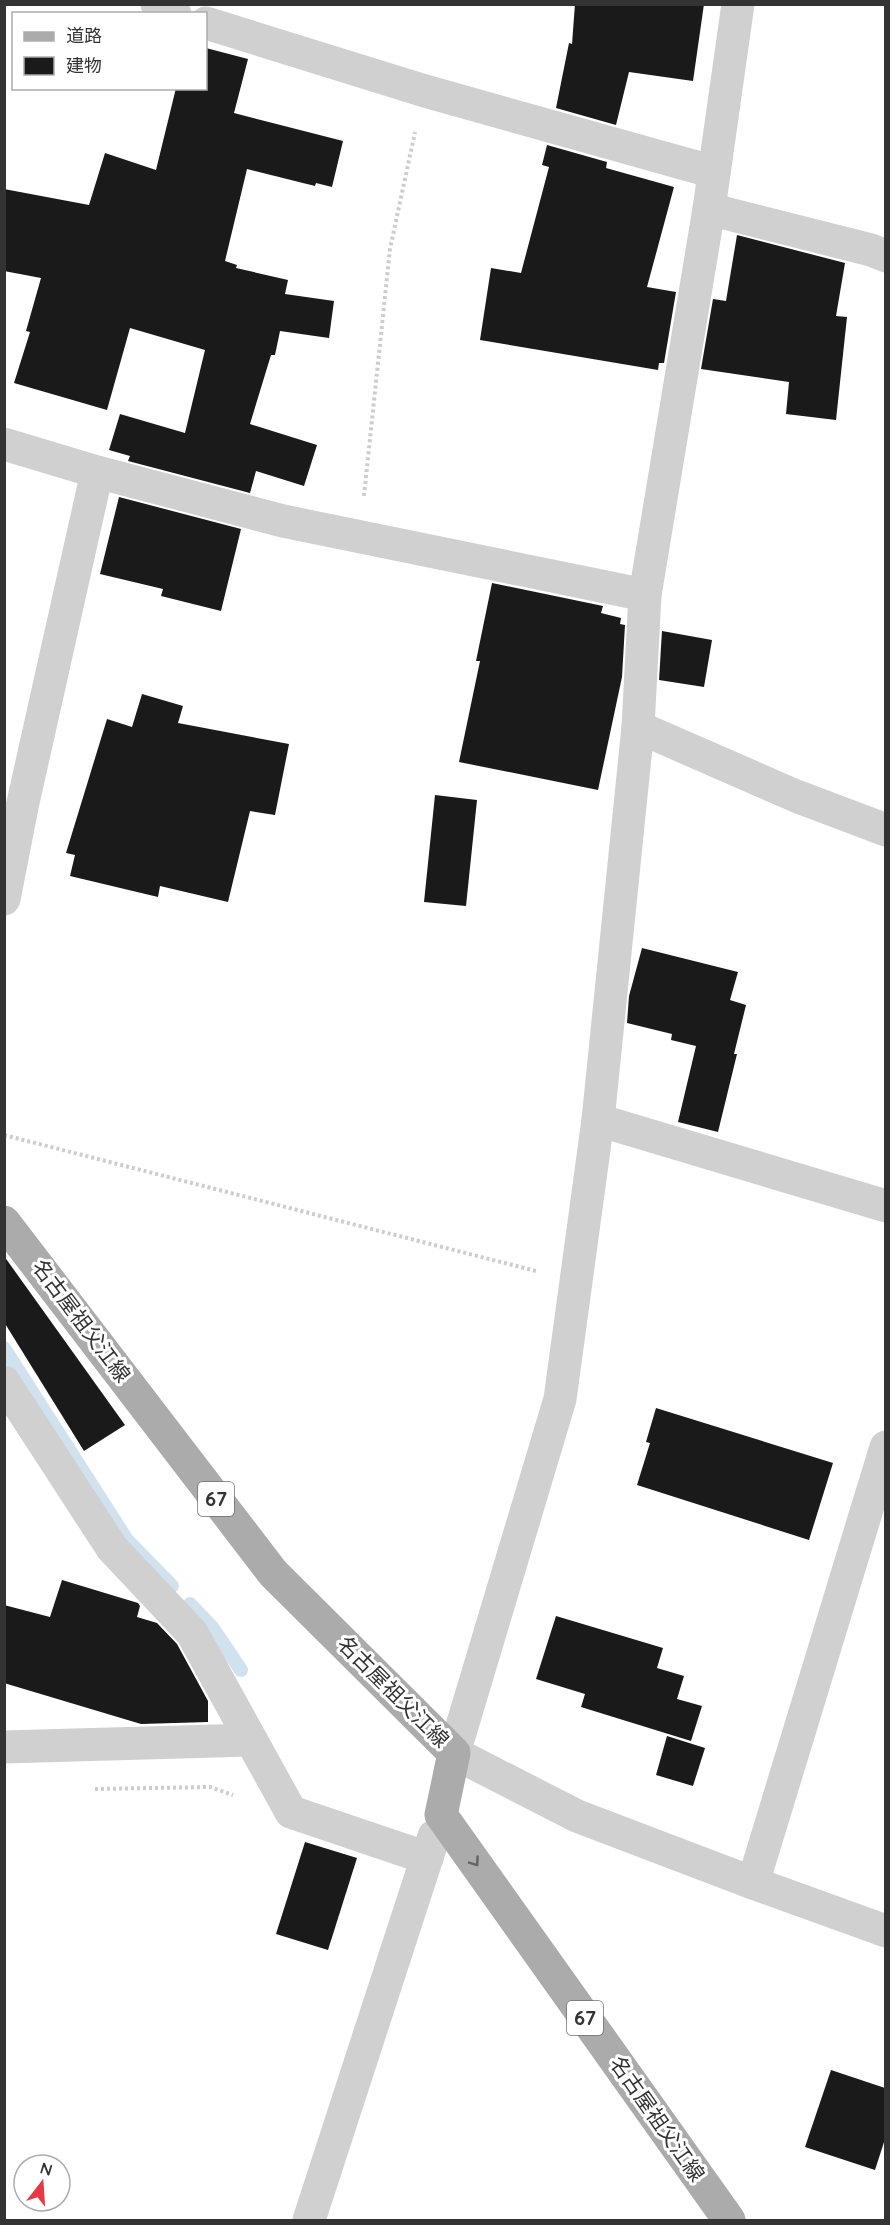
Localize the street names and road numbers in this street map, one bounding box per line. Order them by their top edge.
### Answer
street label: 名古屋祖父江線 [27,1254,136,1387]
road number: 67 [198,1482,234,1516]
street label: 名古屋祖父江線 [333,1630,455,1752]
road number: 67 [567,2001,603,2035]
street label: 名古屋祖父江線 [605,2051,711,2186]

